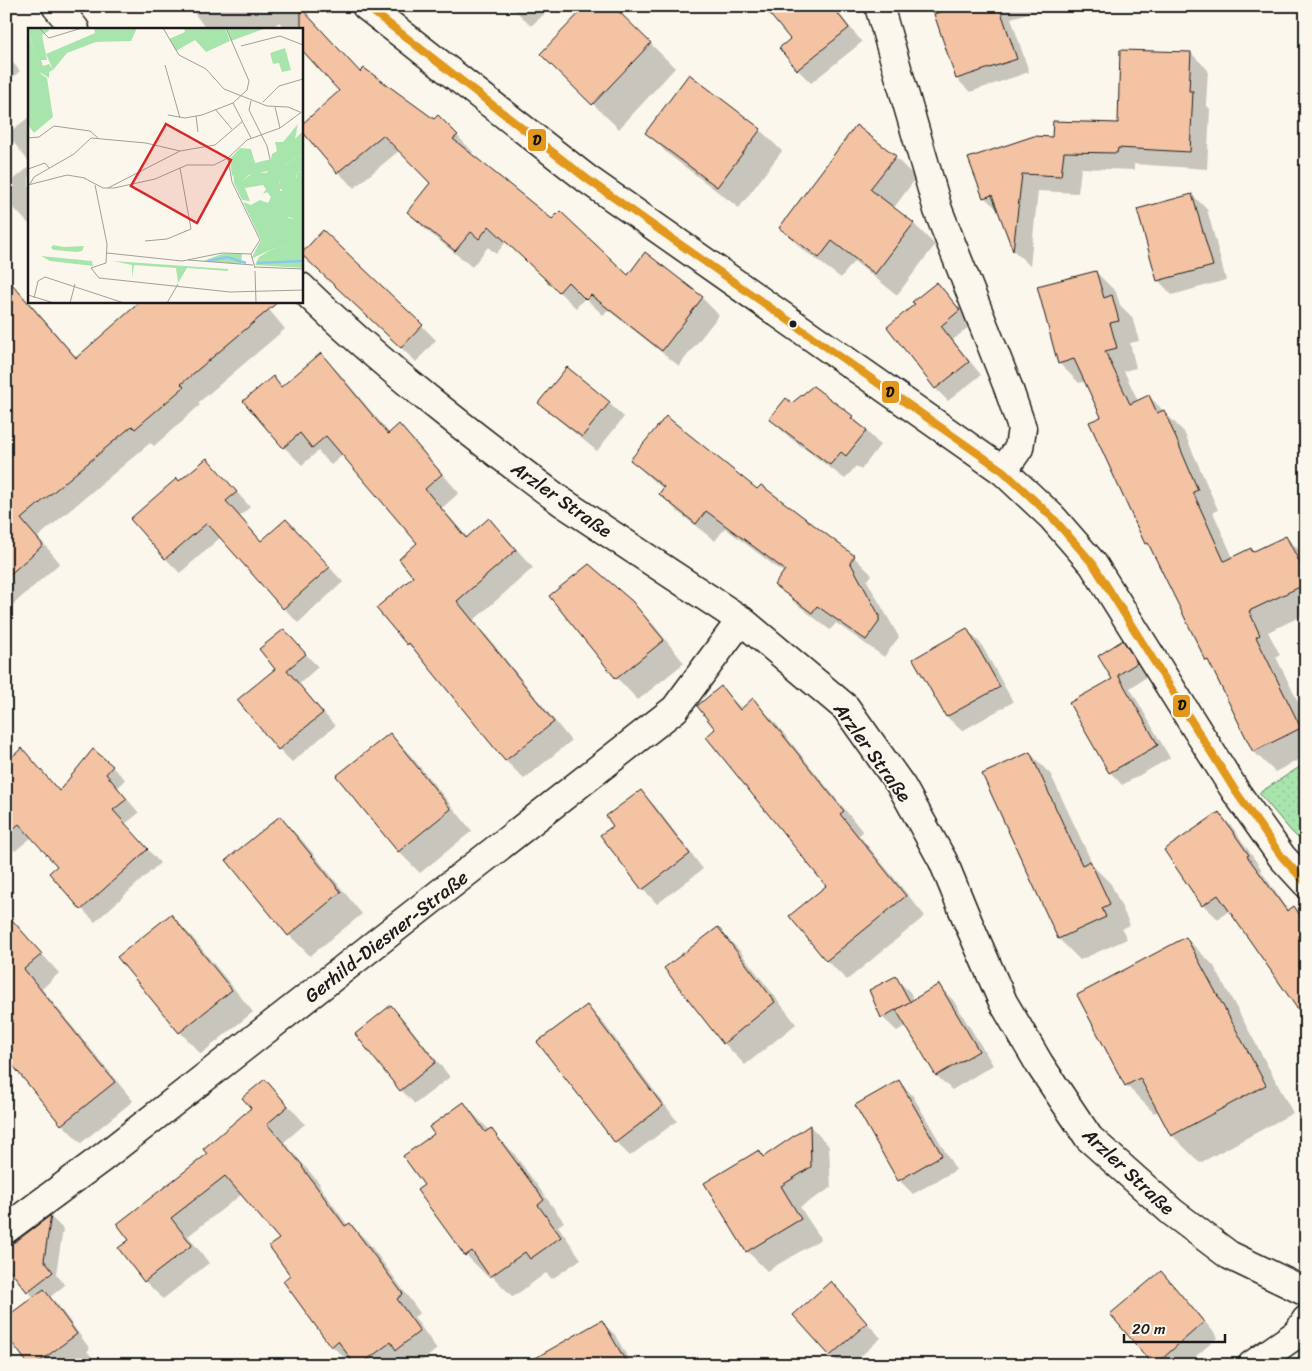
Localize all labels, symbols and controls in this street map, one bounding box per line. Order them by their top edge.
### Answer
inset map [28,28,302,302]
line badge: D [527,128,547,152]
text: D [533,128,542,153]
unlabelled marker [788,319,798,329]
line badge: D [881,380,900,404]
text: D [886,380,895,405]
street label: Arzler Straße [503,452,619,546]
text: D [1178,693,1187,718]
street label: Arzler Straße [824,694,920,809]
line badge: D [1172,694,1191,718]
street label: Gerhild-Diesner-Straße [297,861,476,1011]
street label: Arzler Straße [1074,1119,1183,1223]
scale bar [1124,1311,1226,1343]
text: 20 m [1132,1316,1166,1342]

